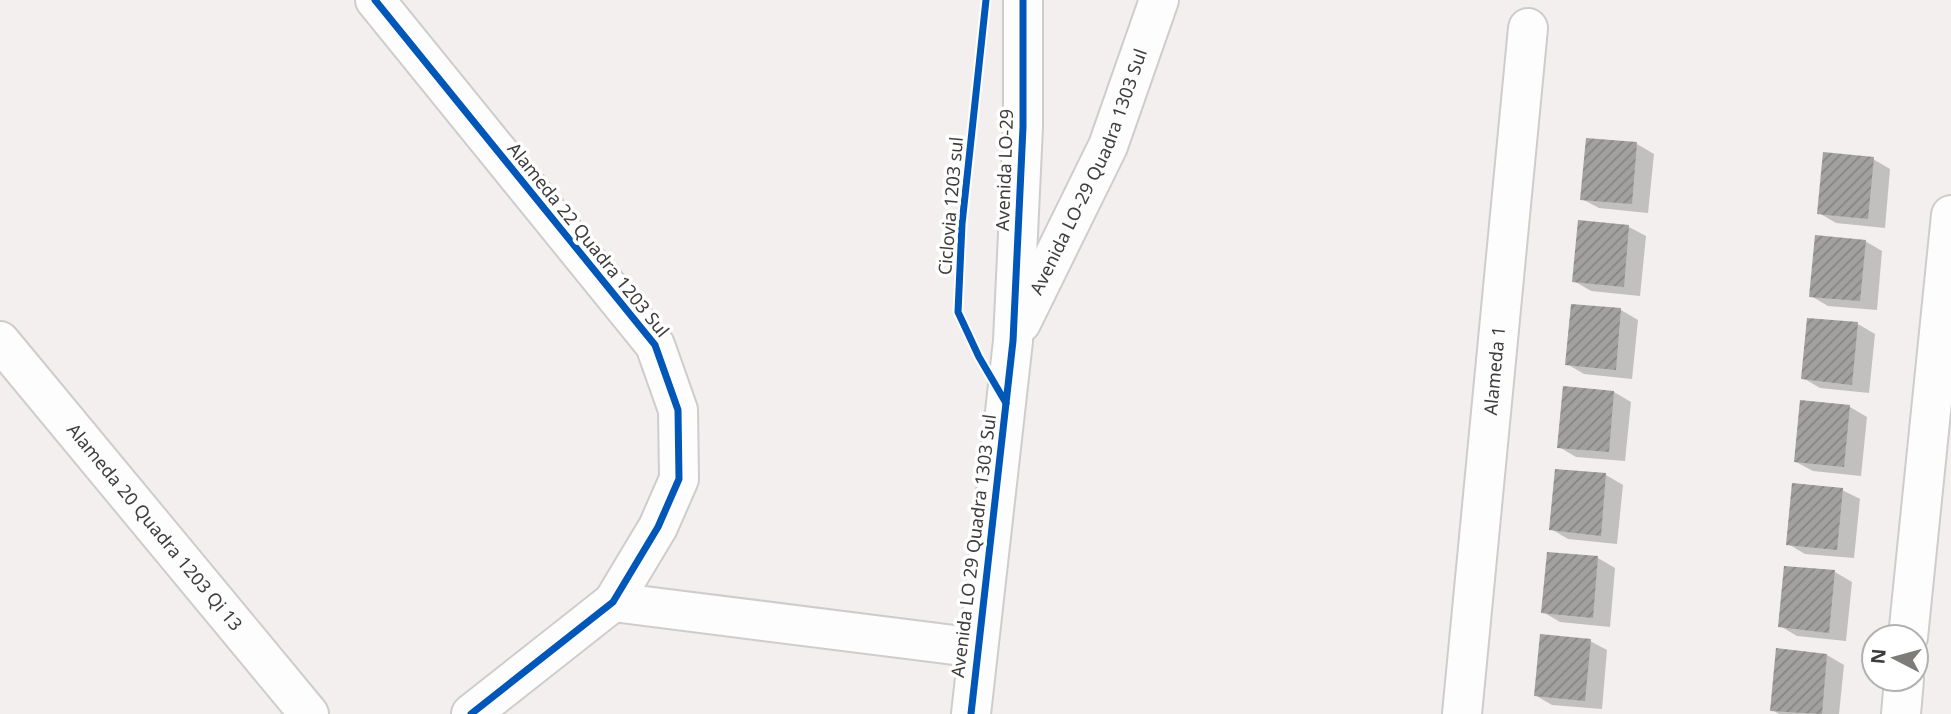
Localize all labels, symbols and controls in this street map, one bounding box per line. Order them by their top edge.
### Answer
street label: Avenida LO-29 Quadra 1303 Sul [1024,45,1152,298]
street label: Avenida LO-29 [990,109,1018,231]
street label: Ciclovia 1203 sul [932,136,968,276]
street label: Alameda 22 Quadra 1203 Sul [503,137,675,342]
street label: Alameda 1 [1478,325,1510,416]
street label: Avenida LO 29 Quadra 1303 Sul [945,413,1001,679]
street label: Alameda 20 Quadra 1203 Qi 13 [62,418,248,635]
north arrow [1860,623,1930,693]
text: N [1864,647,1892,665]

